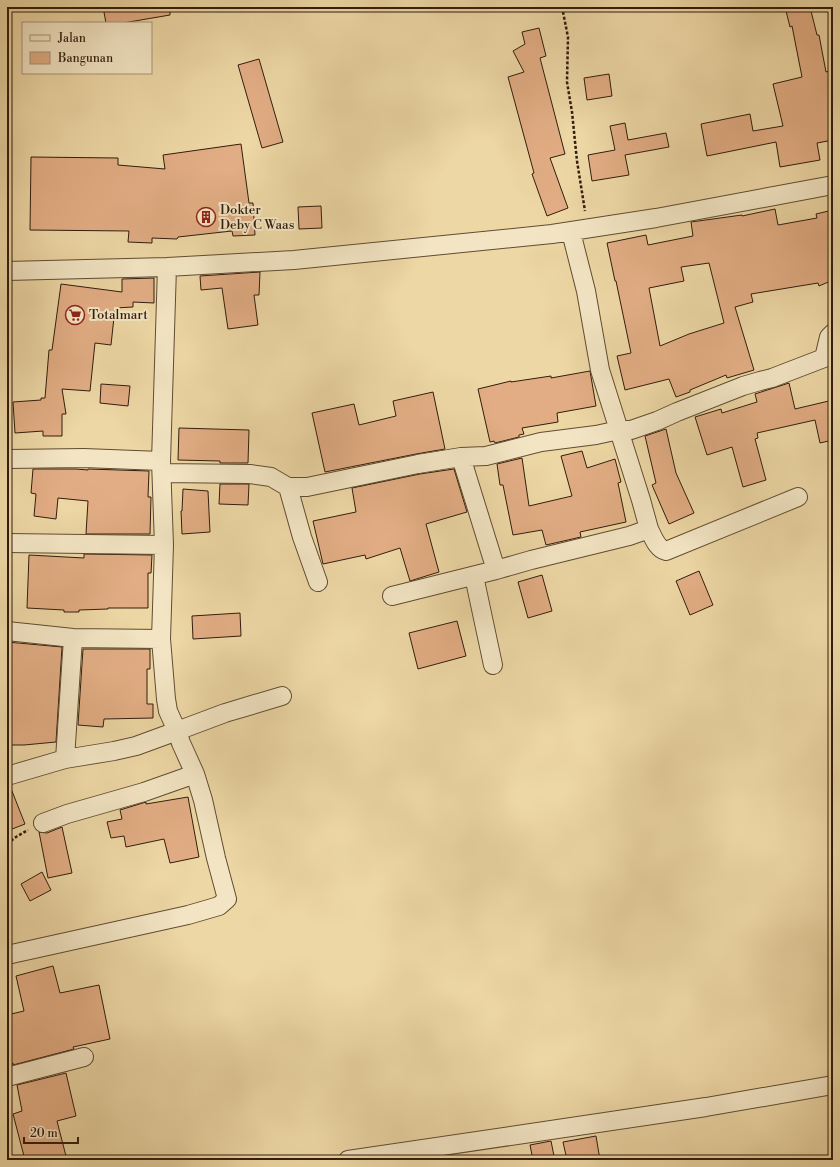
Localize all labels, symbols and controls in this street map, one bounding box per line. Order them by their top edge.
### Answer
legend [22,22,152,74]
text: Jalan [57,31,86,46]
text: Bangunan [57,51,113,66]
place label: Dokter Deby C Waas [220,202,295,233]
building icon: Dokter Deby C Waas [195,206,217,228]
supermarket icon: Totalmart [64,304,86,326]
place label: Totalmart [89,307,148,323]
scale bar [24,1119,78,1145]
text: 20 m [30,1126,58,1141]

